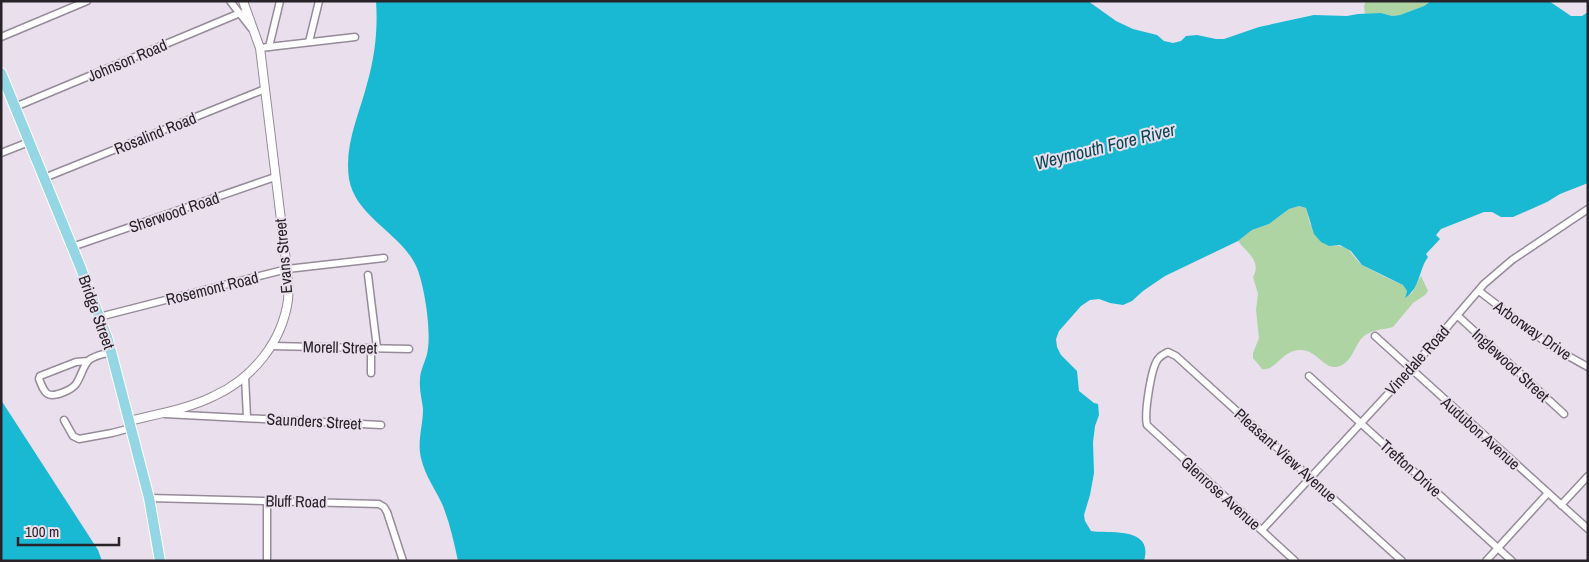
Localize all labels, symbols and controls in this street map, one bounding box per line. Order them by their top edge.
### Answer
street label: Johnson Road [84,33,170,87]
street label: Rosalind Road [111,107,199,159]
water label: Weymouth Fore River [1032,116,1179,175]
street label: Sherwood Road [126,186,222,238]
street label: Evans Street [269,217,297,294]
street label: Rosemont Road [163,266,261,310]
street label: Bridge Street [73,272,121,352]
street label: Arborway Drive [1489,294,1576,365]
street label: Vinedale Road [1380,320,1454,400]
street label: Inglewood Street [1467,323,1555,407]
street label: Morell Street [303,335,378,359]
street label: Audubon Avenue [1436,391,1525,475]
street label: Pleasant View Avenue [1230,403,1342,507]
street label: Saunders Street [266,408,362,434]
street label: Trefton Drive [1375,434,1447,502]
street label: Glenrose Avenue [1176,451,1266,535]
street label: Bluff Road [265,489,327,513]
scale bar [18,514,119,546]
text: 100 m [25,521,59,542]

